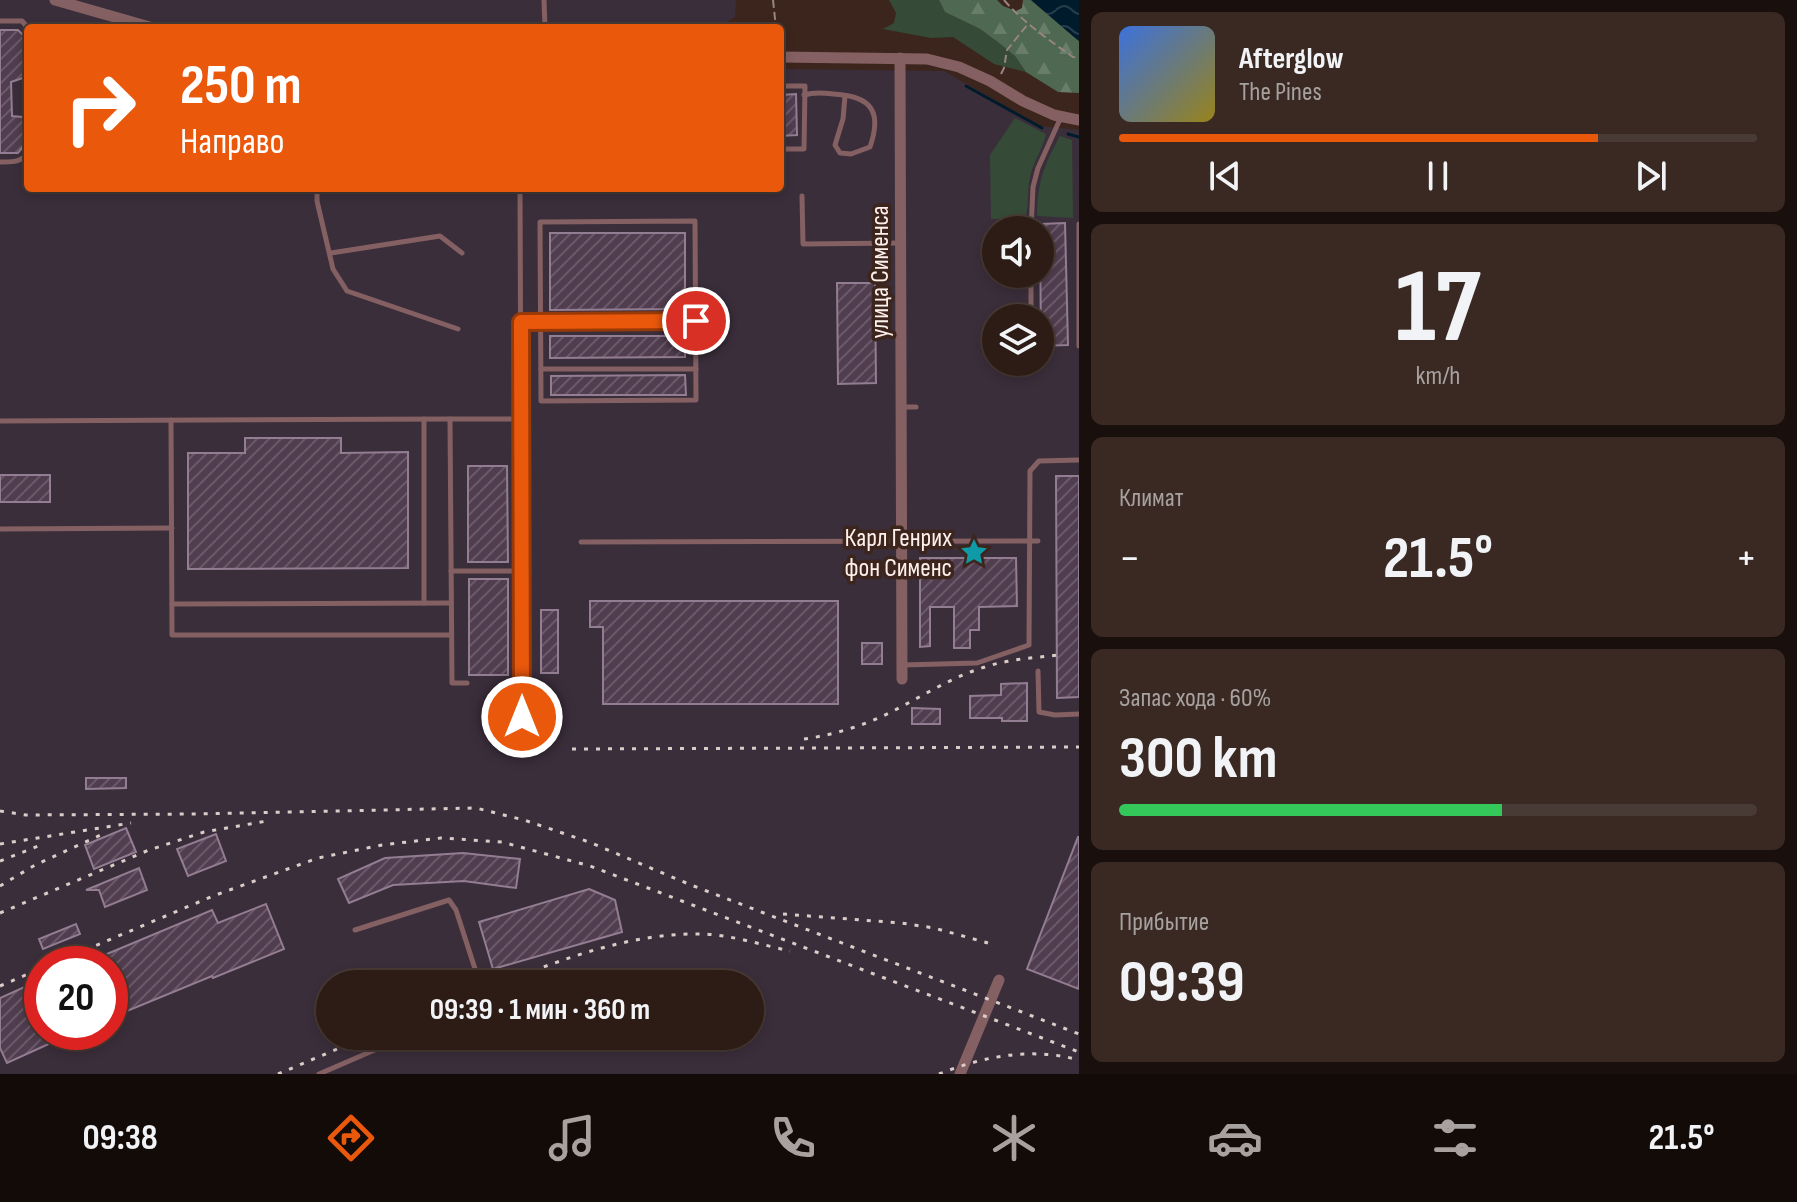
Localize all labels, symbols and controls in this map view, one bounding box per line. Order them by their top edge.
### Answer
text: Afterglow [1239,41,1344,77]
text: 250 m [180,53,302,120]
icon: right [48,56,152,160]
text: The Pines [1239,77,1322,108]
text: Направо [180,121,284,164]
icon: previous [1203,154,1247,198]
icon: pause [1416,154,1460,198]
icon: next [1629,154,1673,198]
street label: улица Сименса [865,205,896,339]
map controls [982,216,1054,376]
button: sound [982,216,1054,288]
text: 17 [1395,246,1481,371]
pin [662,287,730,355]
icon: arrive [674,299,718,343]
button: layers [982,304,1054,376]
text: km/h [1416,361,1460,392]
text: Климат [1119,483,1183,514]
place label: Карл Генрих фон Сименс [844,523,952,584]
text: 21.5° [1383,523,1493,595]
text: − [1119,532,1141,585]
text: + [1735,532,1757,585]
place icon: Карл Генрих фон Сименс [959,537,989,567]
position arrow [480,675,564,759]
text: Запас хода · 60% [1119,683,1271,714]
text: 300 km [1119,723,1277,795]
text: Прибытие [1119,907,1209,938]
speed limit sign: 20 [24,946,128,1050]
text: 09:39 [1119,947,1245,1019]
text: 09:39 · 1 мин · 360 m [430,992,650,1028]
icon: directions [323,1110,379,1166]
icon: music [544,1110,600,1166]
icon: phone [765,1110,821,1166]
icon: climate [986,1110,1042,1166]
icon: car [1207,1110,1263,1166]
icon: filters [1427,1110,1483,1166]
text: 09:38 [82,1117,158,1160]
text: 21.5° [1648,1117,1714,1160]

